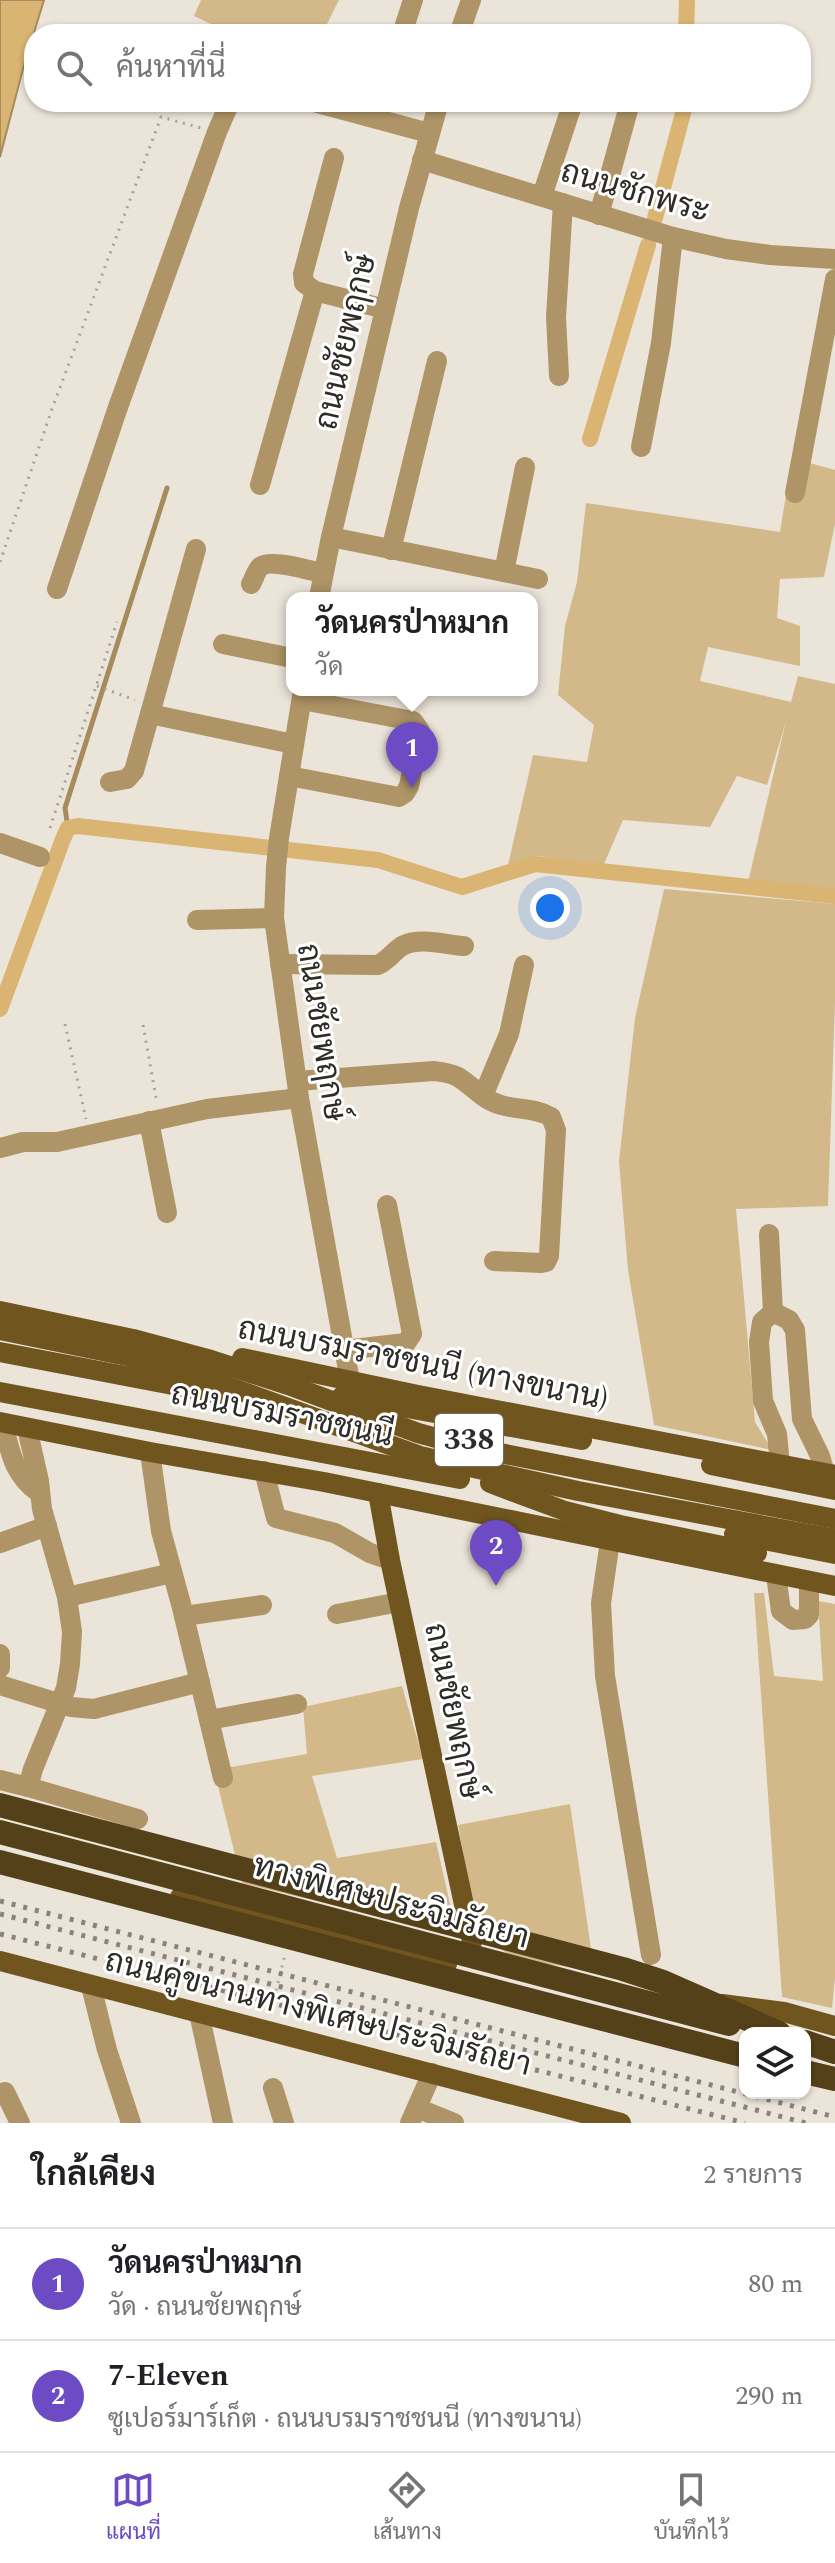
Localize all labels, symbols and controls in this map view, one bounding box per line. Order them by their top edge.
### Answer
search box [24,24,811,112]
text: ค้นหาที่นี่ [116,45,226,91]
icon: search [52,46,96,90]
street label: ถนนชักพระ [555,147,715,237]
street label: ถนนชัยพฤกษ์ [302,249,390,435]
popup [286,592,538,696]
text: วัดนครป่าหมาก [315,601,509,647]
text: วัด [315,647,343,687]
pin: 1 [386,722,438,788]
your location [530,888,570,928]
street label: ถนนชัยพฤกษ์ [283,940,359,1124]
street label: ถนนบรมราชชนนี (ทางขนาน) [235,1309,611,1419]
street label: ถนนบรมราชชนนี [168,1375,396,1455]
road number: 338 [435,1414,503,1466]
pin: 2 [470,1520,522,1586]
street label: ถนนชัยพฤกษ์ [410,1618,496,1804]
street label: ทางพิเศษประจิมรัถยา [248,1842,534,1962]
street label: ถนนคู่ขนานทางพิเศษประจิมรัถยา [100,1936,536,2090]
map controls [739,2027,811,2099]
button: layers [739,2027,811,2099]
text: ใกล้เคียง [32,2149,156,2201]
text: 2 รายการ [703,2155,803,2195]
text: วัดนครป่าหมาก [108,2241,302,2287]
text: 1 [51,2264,65,2304]
text: 80 m [748,2264,803,2304]
text: วัด · ถนนชัยพฤกษ์ [108,2287,301,2327]
text: 7-Eleven [108,2353,229,2399]
text: 2 [51,2376,65,2416]
text: 290 m [735,2376,803,2416]
text: ซูเปอร์มาร์เก็ต · ถนนบรมราชชนนี (ทางขนาน) [108,2399,582,2439]
tab: แผนที่ [106,2468,161,2549]
tab: เส้นทาง [373,2468,442,2549]
tab: บันทึกไว้ [654,2468,729,2549]

